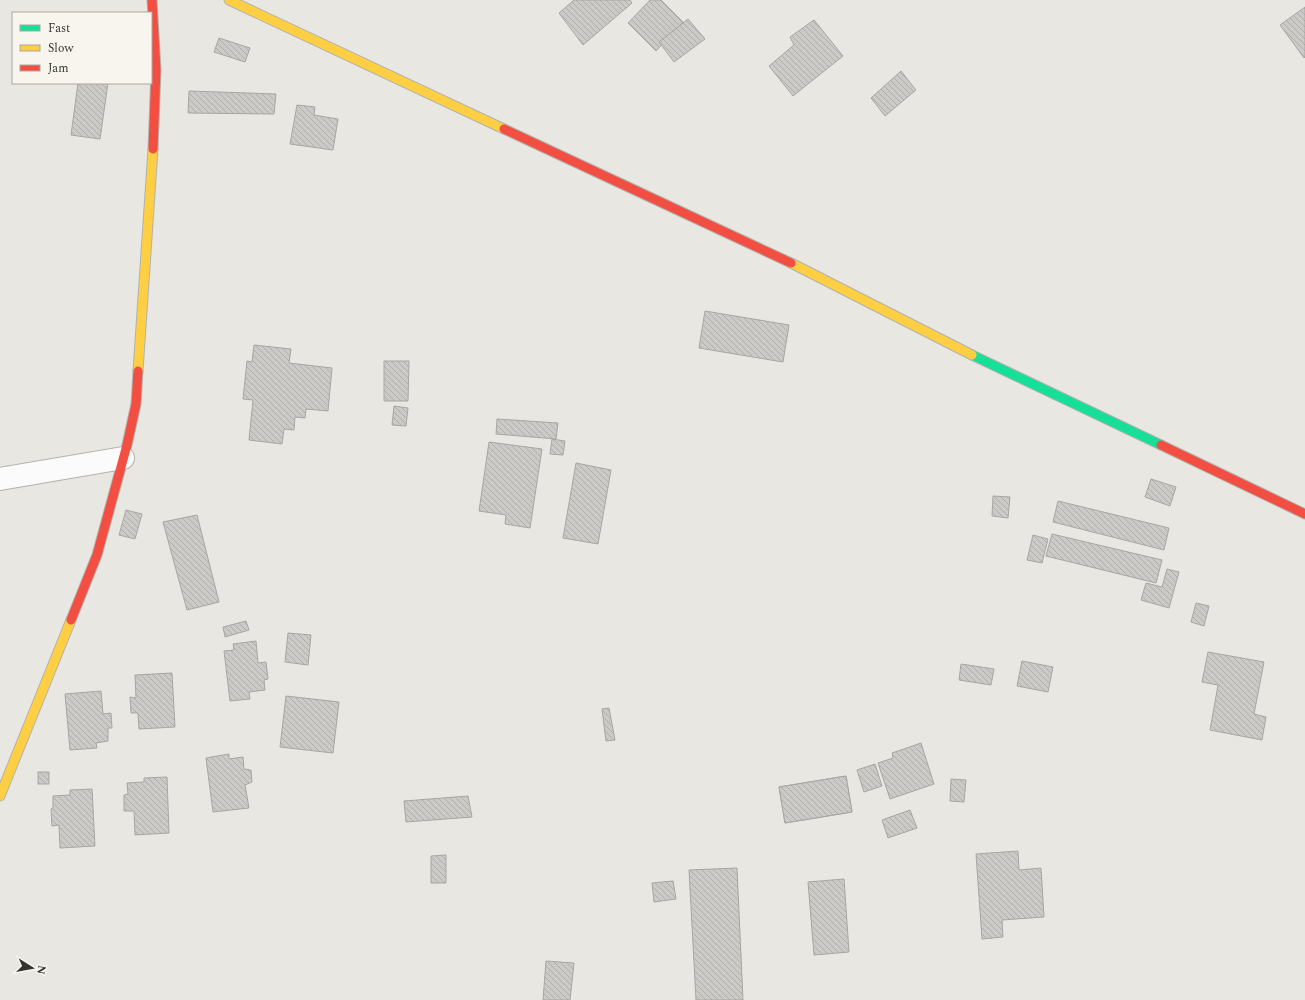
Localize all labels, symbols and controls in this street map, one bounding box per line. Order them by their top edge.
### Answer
legend [12,12,152,84]
text: Fast [48,19,70,38]
text: Slow [48,39,74,58]
text: Jam [48,59,69,78]
north arrow [12,948,52,988]
text: N [32,964,51,976]

